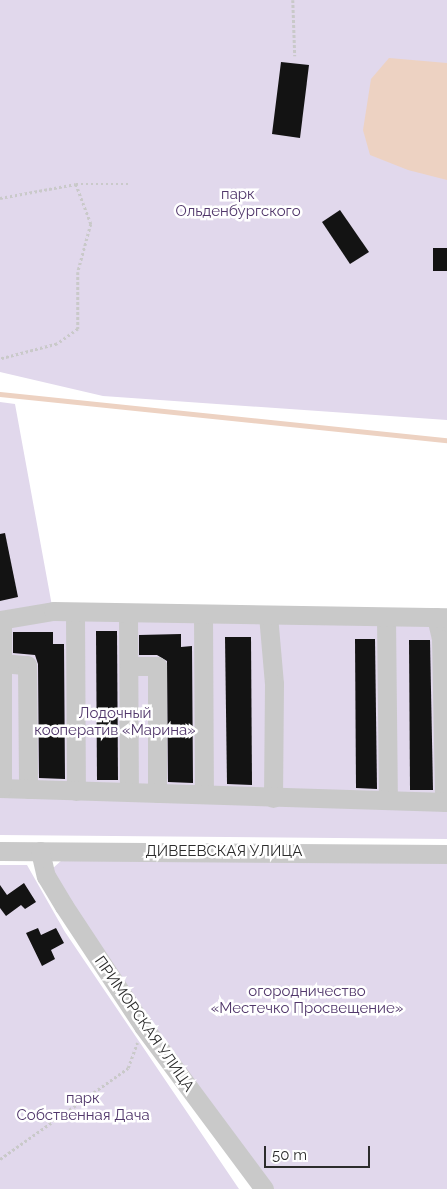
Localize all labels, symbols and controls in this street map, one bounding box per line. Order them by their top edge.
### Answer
park label: парк Ольденбургского [175,185,301,220]
park label: Лодочный кооператив «Марина» [34,704,196,739]
street label: ДИВЕЕВСКАЯ УЛИЦА [146,843,302,861]
street label: ПРИМОРСКАЯ УЛИЦА [90,953,198,1095]
park label: огородничество «Местечко Просвещение» [211,982,403,1017]
park label: парк Собственная Дача [16,1089,150,1124]
scale bar [267,1136,373,1168]
text: 50 m [272,1146,307,1164]

